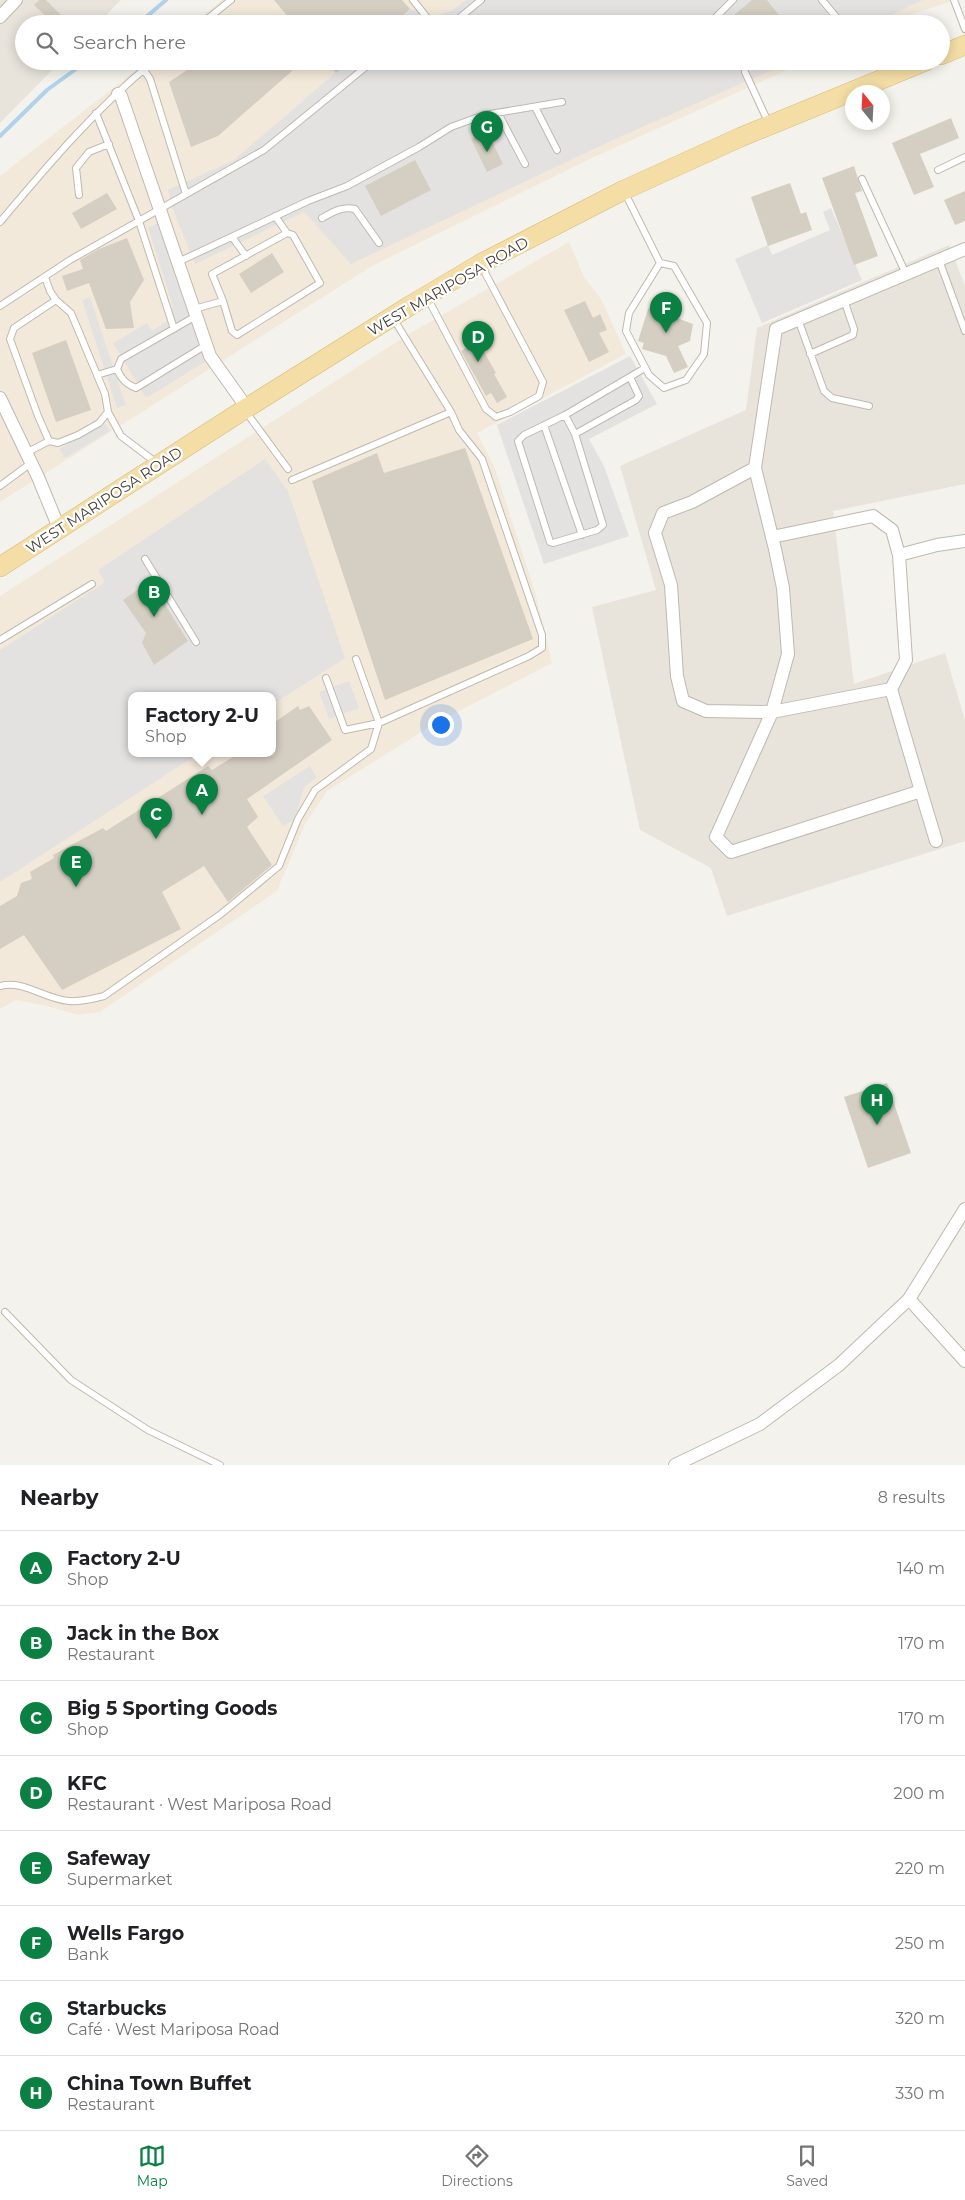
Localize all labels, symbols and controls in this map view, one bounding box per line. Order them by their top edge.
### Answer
search box [15,15,950,70]
icon: search [33,29,61,57]
text: Search here [73,31,186,54]
north arrow [845,85,890,130]
pin: G [471,111,503,152]
street label: WEST MARIPOSA ROAD [365,233,531,339]
pin: F [650,292,682,333]
pin: D [462,321,494,362]
street label: WEST MARIPOSA ROAD [22,442,186,558]
pin: B [138,576,170,617]
popup [128,692,276,757]
text: Factory 2-U [145,704,259,727]
your location [428,712,454,738]
text: Shop [145,727,187,746]
pin: A [186,774,218,815]
pin: C [140,798,172,839]
pin: E [60,846,92,887]
pin: H [861,1084,893,1125]
text: Nearby [20,1485,99,1510]
text: 8 results [878,1488,945,1507]
text: Factory 2-U [67,1547,181,1570]
text: A [30,1559,42,1578]
text: 140 m [897,1559,945,1578]
text: Shop [67,1570,109,1589]
text: Jack in the Box [67,1622,219,1645]
text: B [30,1634,42,1653]
text: 170 m [898,1634,945,1653]
text: Restaurant [67,1645,155,1664]
text: Big 5 Sporting Goods [67,1697,277,1720]
text: C [30,1709,42,1728]
text: 170 m [898,1709,945,1728]
text: Shop [67,1720,109,1739]
text: KFC [67,1772,107,1795]
text: D [29,1784,43,1803]
text: 200 m [894,1784,945,1803]
text: Restaurant · West Mariposa Road [67,1795,332,1814]
text: Safeway [67,1847,150,1870]
text: E [31,1859,41,1878]
text: 220 m [895,1859,945,1878]
text: Supermarket [67,1870,173,1889]
text: Wells Fargo [67,1922,184,1945]
text: F [31,1934,41,1953]
text: 250 m [895,1934,945,1953]
text: Bank [67,1945,109,1964]
text: Starbucks [67,1997,166,2020]
text: G [30,2009,42,2028]
text: 320 m [895,2009,945,2028]
text: Café · West Mariposa Road [67,2020,280,2039]
text: China Town Buffet [67,2072,252,2095]
text: H [30,2084,42,2103]
text: 330 m [895,2084,945,2103]
text: Restaurant [67,2095,155,2114]
tab: Map [137,2142,168,2190]
tab: Directions [441,2142,513,2190]
tab: Saved [786,2142,828,2190]

